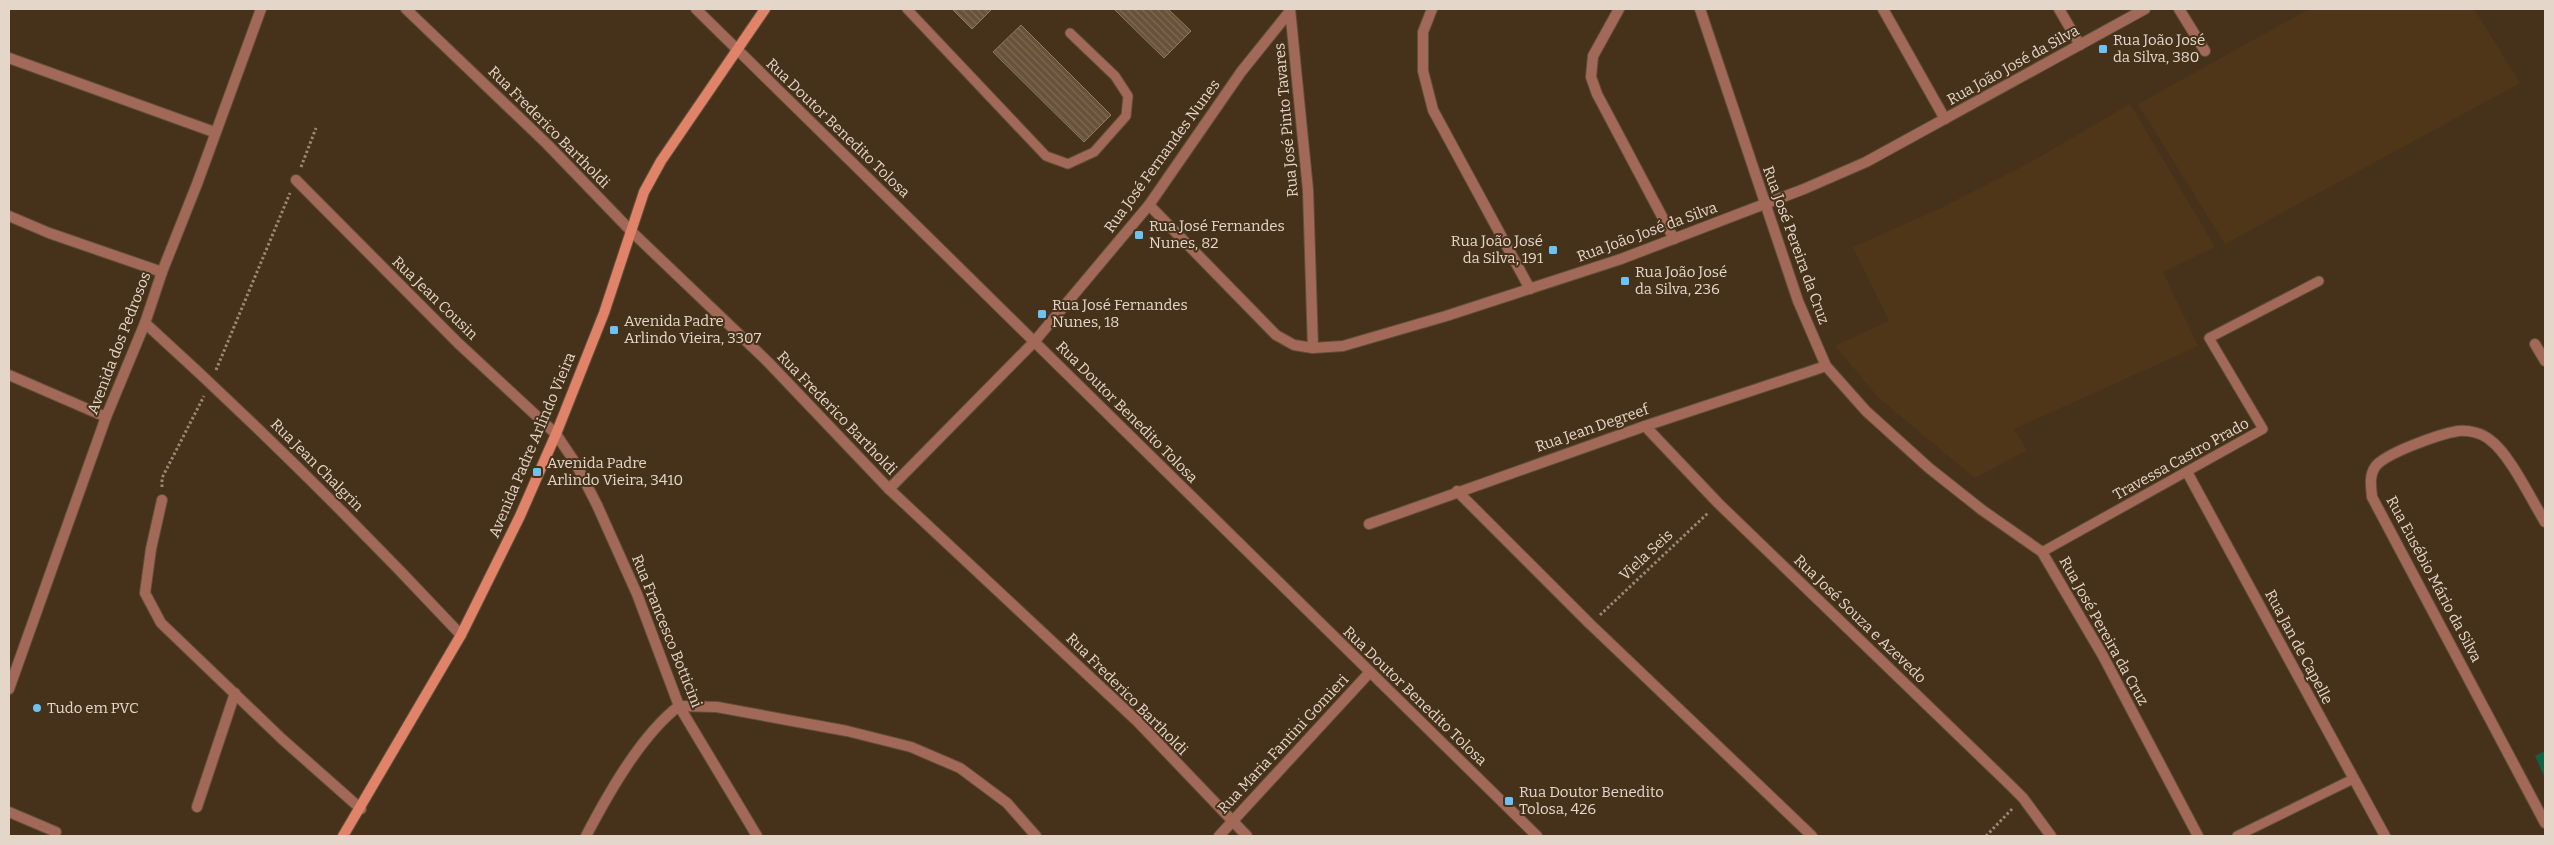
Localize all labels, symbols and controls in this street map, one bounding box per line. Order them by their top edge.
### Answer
street label: Rua João José da Silva [1944,21,2082,109]
place label: Rua João José da Silva, 380 [2113,31,2205,66]
street label: Rua José Pinto Tavares [1270,42,1302,198]
marker: Rua João José da Silva, 380 [2097,43,2109,55]
street label: Rua Doutor Benedito Tolosa [762,55,914,201]
street label: Rua Frederico Bartholdi [484,62,614,192]
street label: Rua José Fernandes Nunes [1100,76,1224,236]
street label: Rua José Pereira da Cruz [1759,163,1833,327]
street label: Rua João José da Silva [1574,198,1720,266]
place label: Rua José Fernandes Nunes, 82 [1149,217,1285,252]
marker: Rua José Fernandes Nunes, 82 [1133,229,1145,241]
place label: Rua João José da Silva, 191 [1451,232,1543,267]
marker: Rua João José da Silva, 191 [1547,244,1559,256]
street label: Rua Jean Cousin [388,253,482,344]
place label: Rua João José da Silva, 236 [1635,263,1727,298]
street label: Avenida dos Pedrosos [84,269,154,417]
marker: Rua João José da Silva, 236 [1619,275,1631,287]
place label: Rua José Fernandes Nunes, 18 [1052,296,1188,331]
marker: Rua José Fernandes Nunes, 18 [1036,308,1048,320]
place label: Avenida Padre Arlindo Vieira, 3307 [624,312,762,347]
marker: Avenida Padre Arlindo Vieira, 3307 [608,324,620,336]
street label: Rua Doutor Benedito Tolosa [1052,337,1202,487]
street label: Rua Frederico Bartholdi [773,347,901,479]
street label: Avenida Padre Arlindo Vieira [485,350,579,540]
street label: Rua Jean Degreef [1533,400,1653,456]
street label: Travessa Castro Prado [2110,414,2252,504]
street label: Rua Jean Chalgrin [267,415,367,515]
place label: Avenida Padre Arlindo Vieira, 3410 [547,454,683,489]
marker: Avenida Padre Arlindo Vieira, 3410 [531,466,543,478]
street label: Rua Eusébio Mário da Silva [2383,493,2485,665]
street label: Viela Seis [1616,526,1676,584]
street label: Rua José Souza e Azevedo [1790,551,1930,687]
street label: Rua Francesco Botticini [628,552,706,711]
street label: Rua José Pereira da Cruz [2056,554,2152,708]
street label: Rua Jan de Capelle [2261,587,2337,707]
street label: Rua Doutor Benedito Tolosa [1339,623,1491,769]
street label: Rua Frederico Bartholdi [1062,629,1192,759]
street label: Rua Maria Fantini Gomieri [1214,670,1352,817]
place label: Tudo em PVC [47,699,139,717]
marker: Tudo em PVC [31,702,43,714]
place label: Rua Doutor Benedito Tolosa, 426 [1519,783,1664,818]
marker: Rua Doutor Benedito Tolosa, 426 [1503,795,1515,807]

